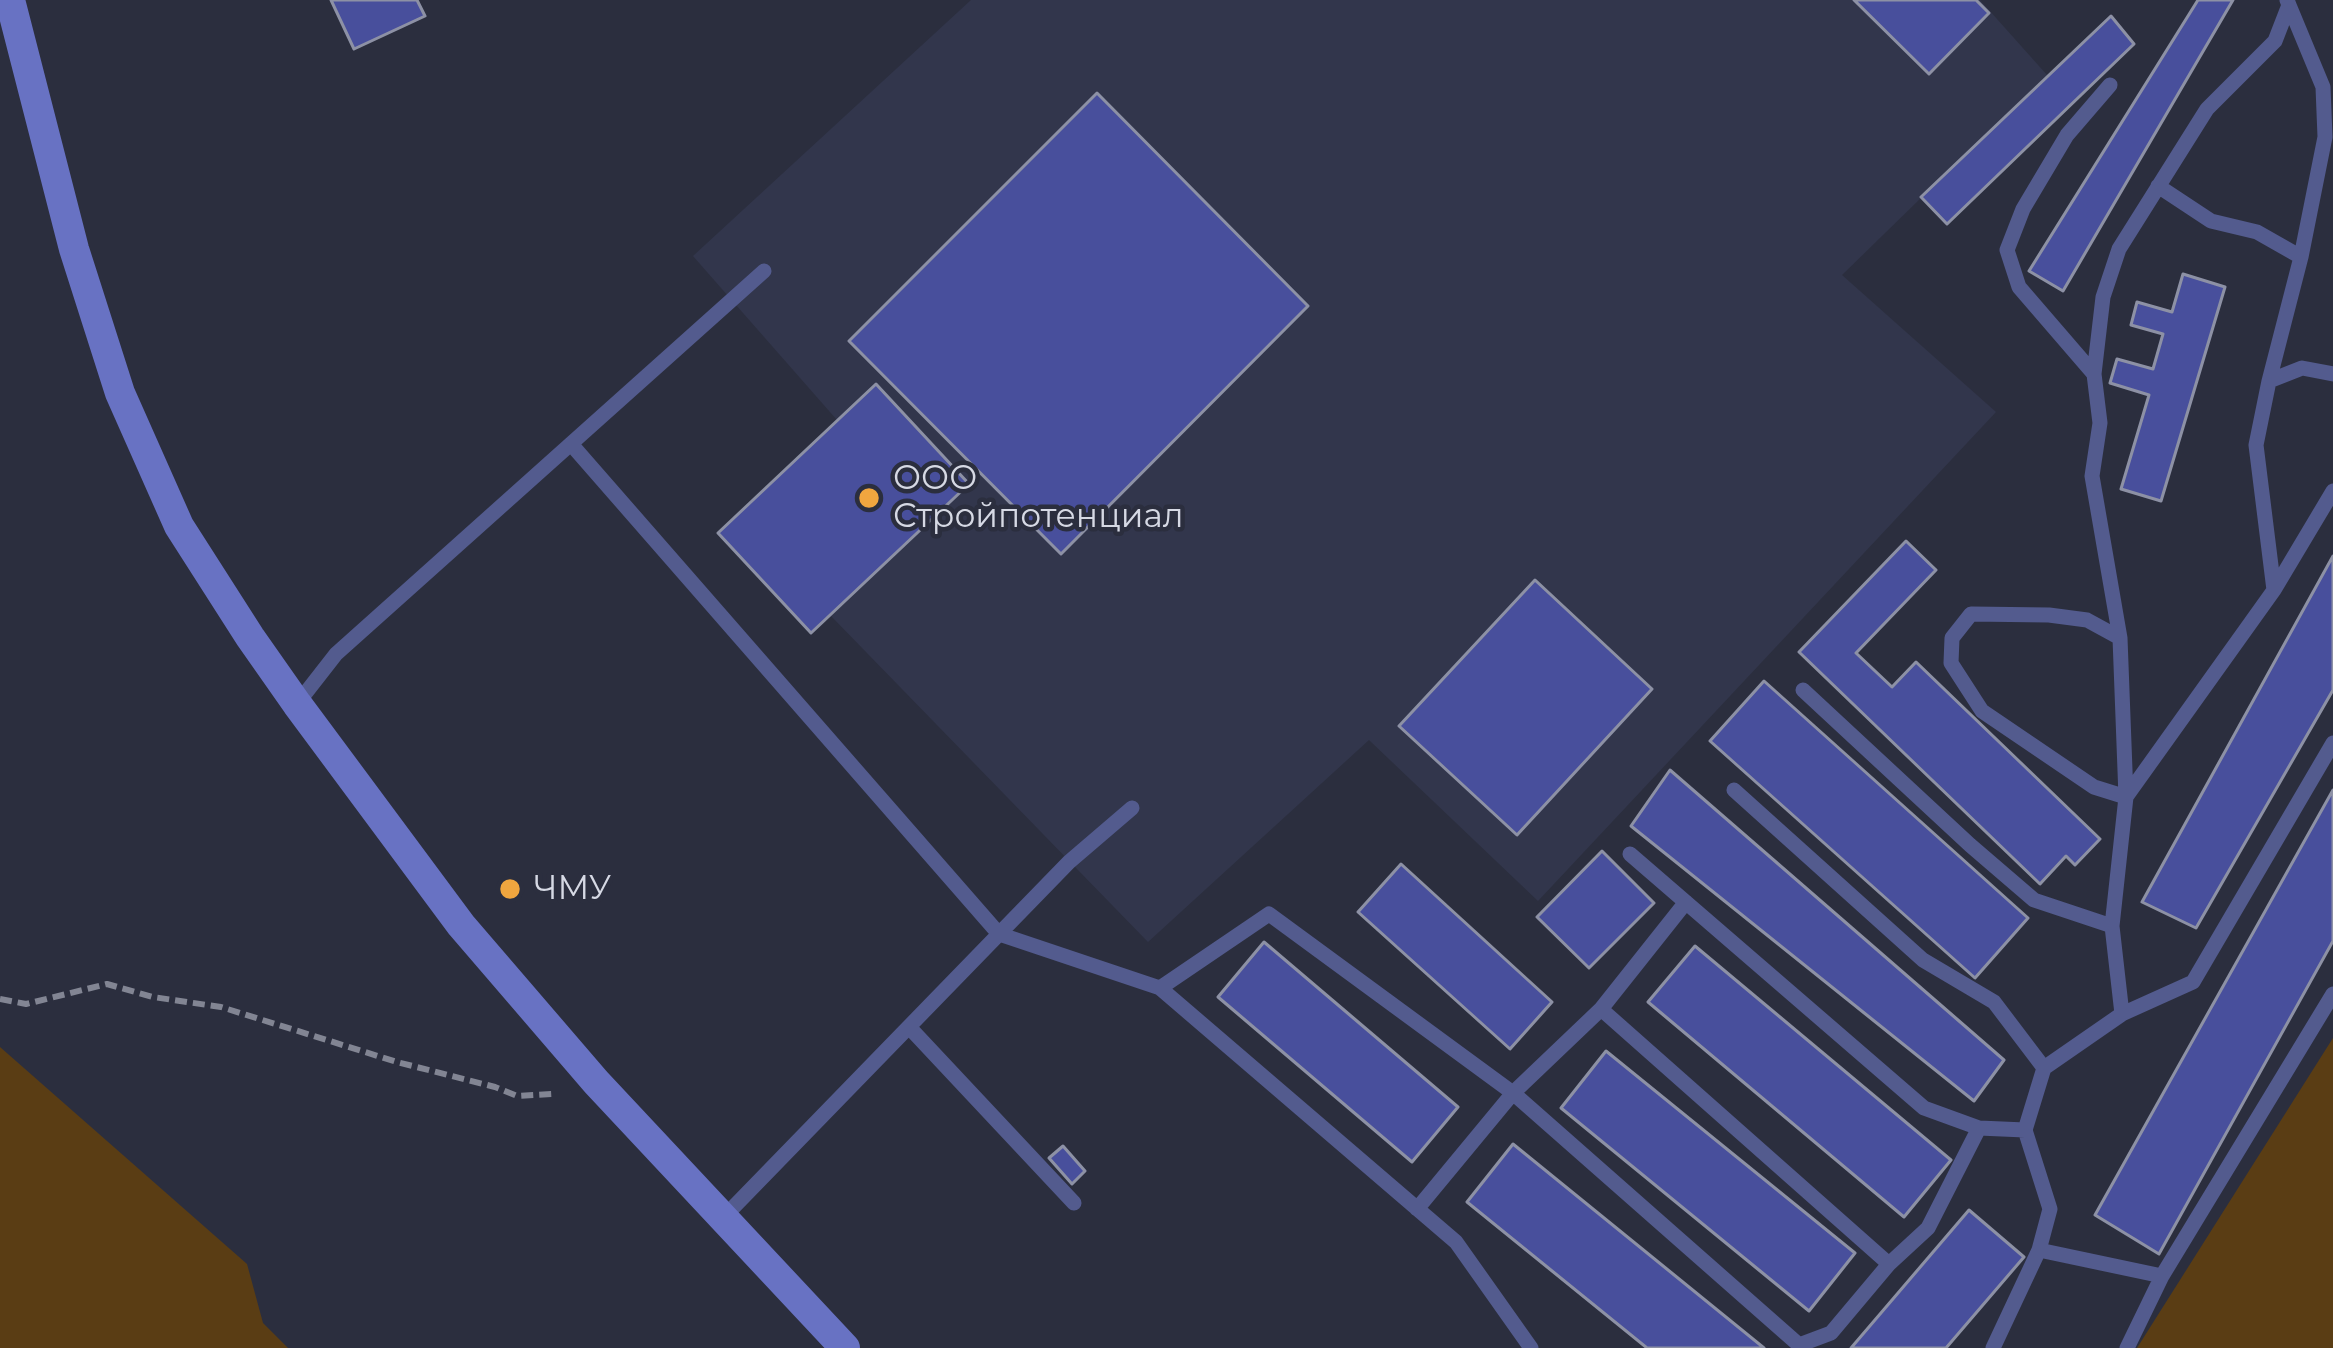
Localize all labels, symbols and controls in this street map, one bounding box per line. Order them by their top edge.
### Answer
place label: ООО Стройпотенциал [893,459,1184,537]
marker: ООО Стройпотенциал [856,485,882,511]
place label: ЧМУ [534,869,611,909]
marker: ЧМУ [497,876,523,902]

